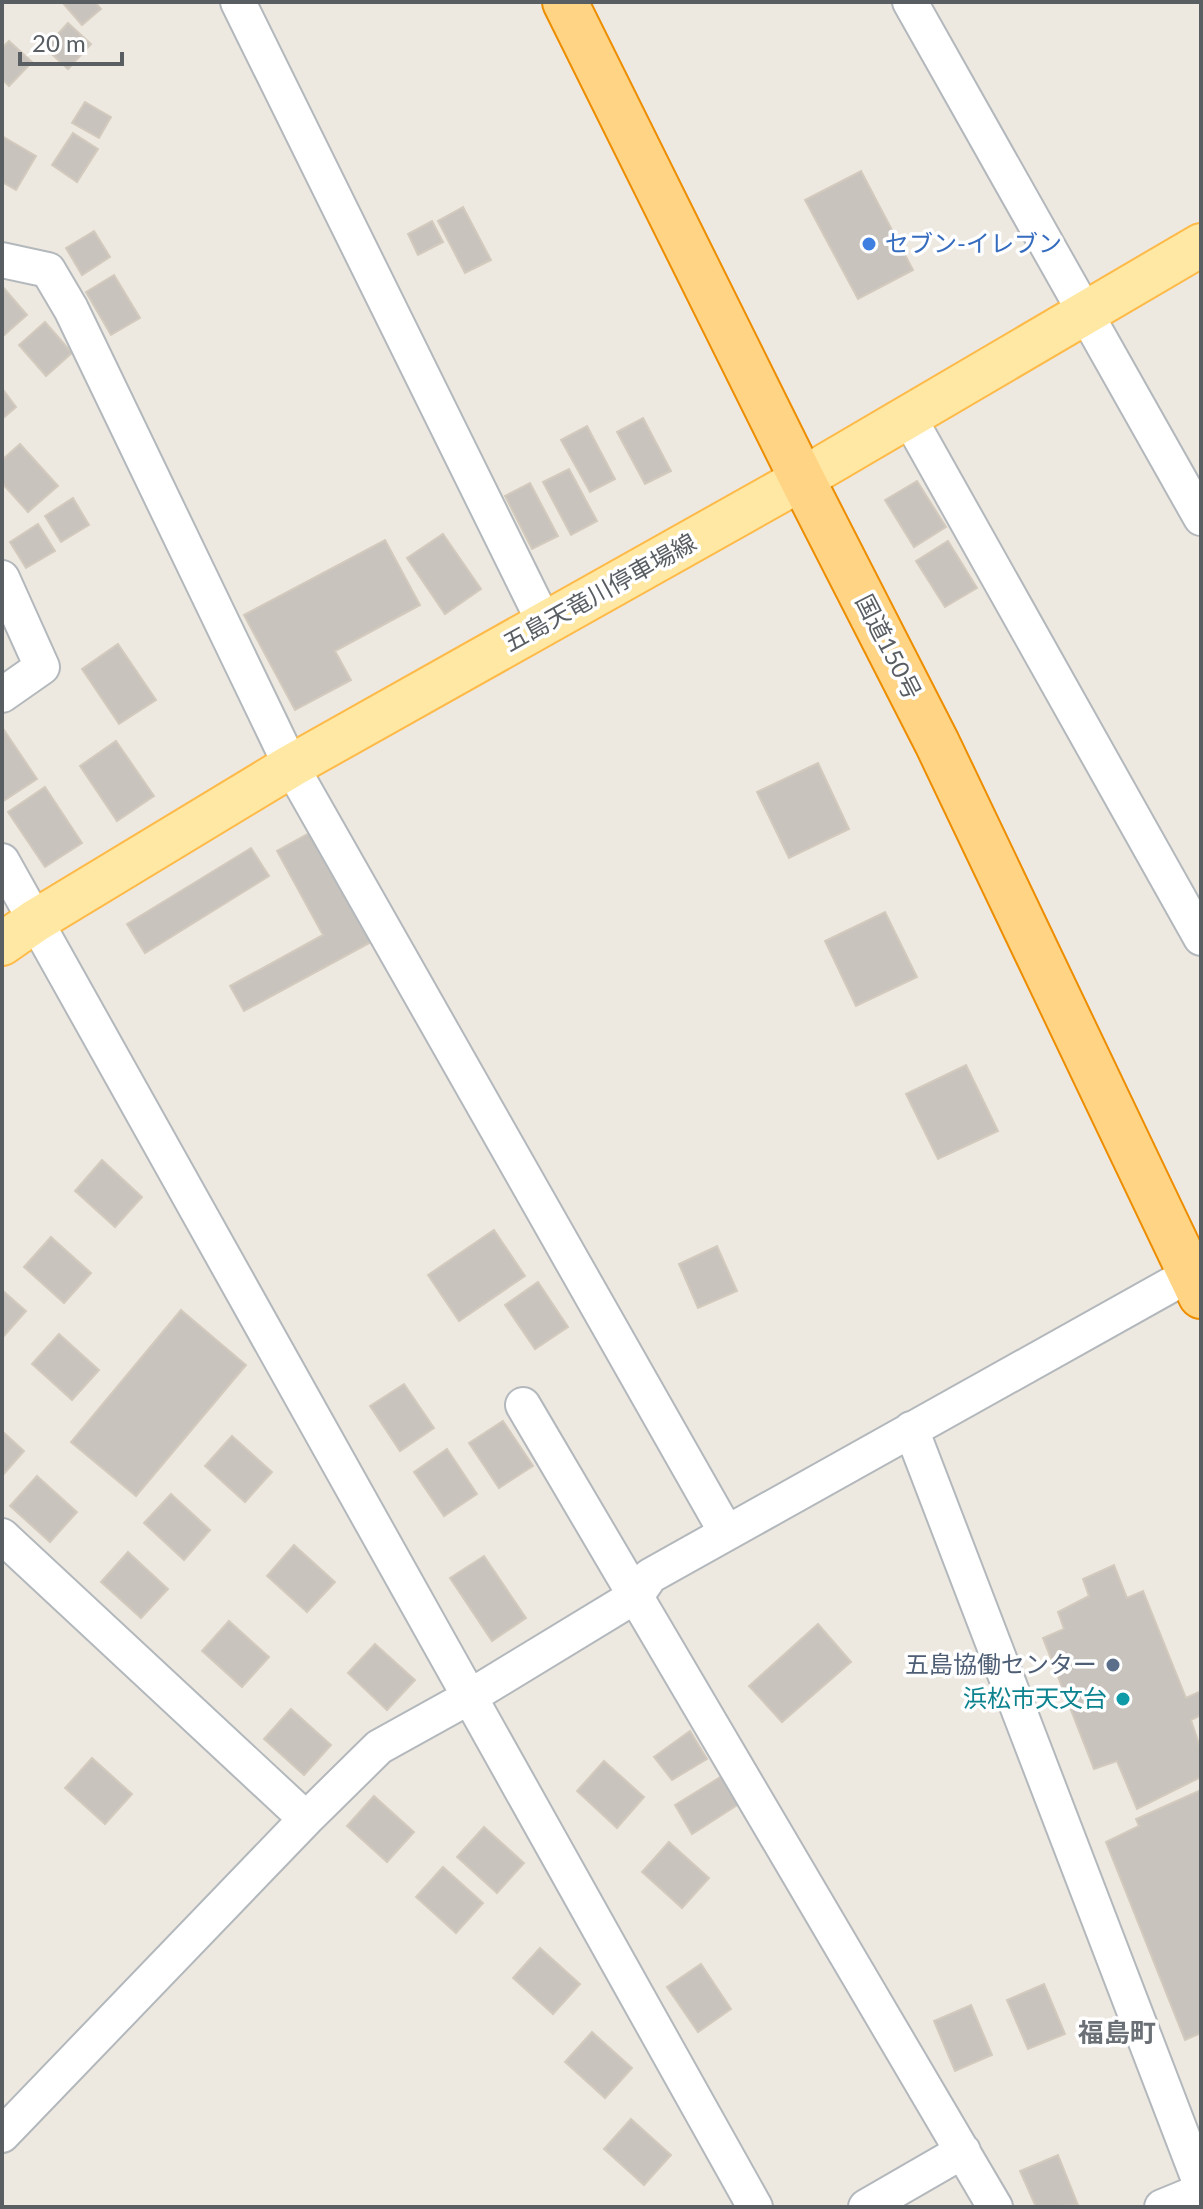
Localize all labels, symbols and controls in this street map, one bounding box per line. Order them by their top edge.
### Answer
scale bar [20,16,122,66]
text: 20 m [32,28,86,57]
place label: セブン-イレブン [885,228,1062,257]
marker: セブン-イレブン [860,235,878,253]
street label: 五島天竜川停車場線 [498,527,701,657]
street label: 国道150号 [851,589,928,704]
place label: 五島協働センター [905,1649,1097,1678]
marker: 五島協働センター [1104,1656,1122,1674]
place label: 浜松市天文台 [963,1683,1107,1712]
marker: 浜松市天文台 [1114,1690,1132,1708]
district label: 福島町 [1078,2016,1156,2048]

